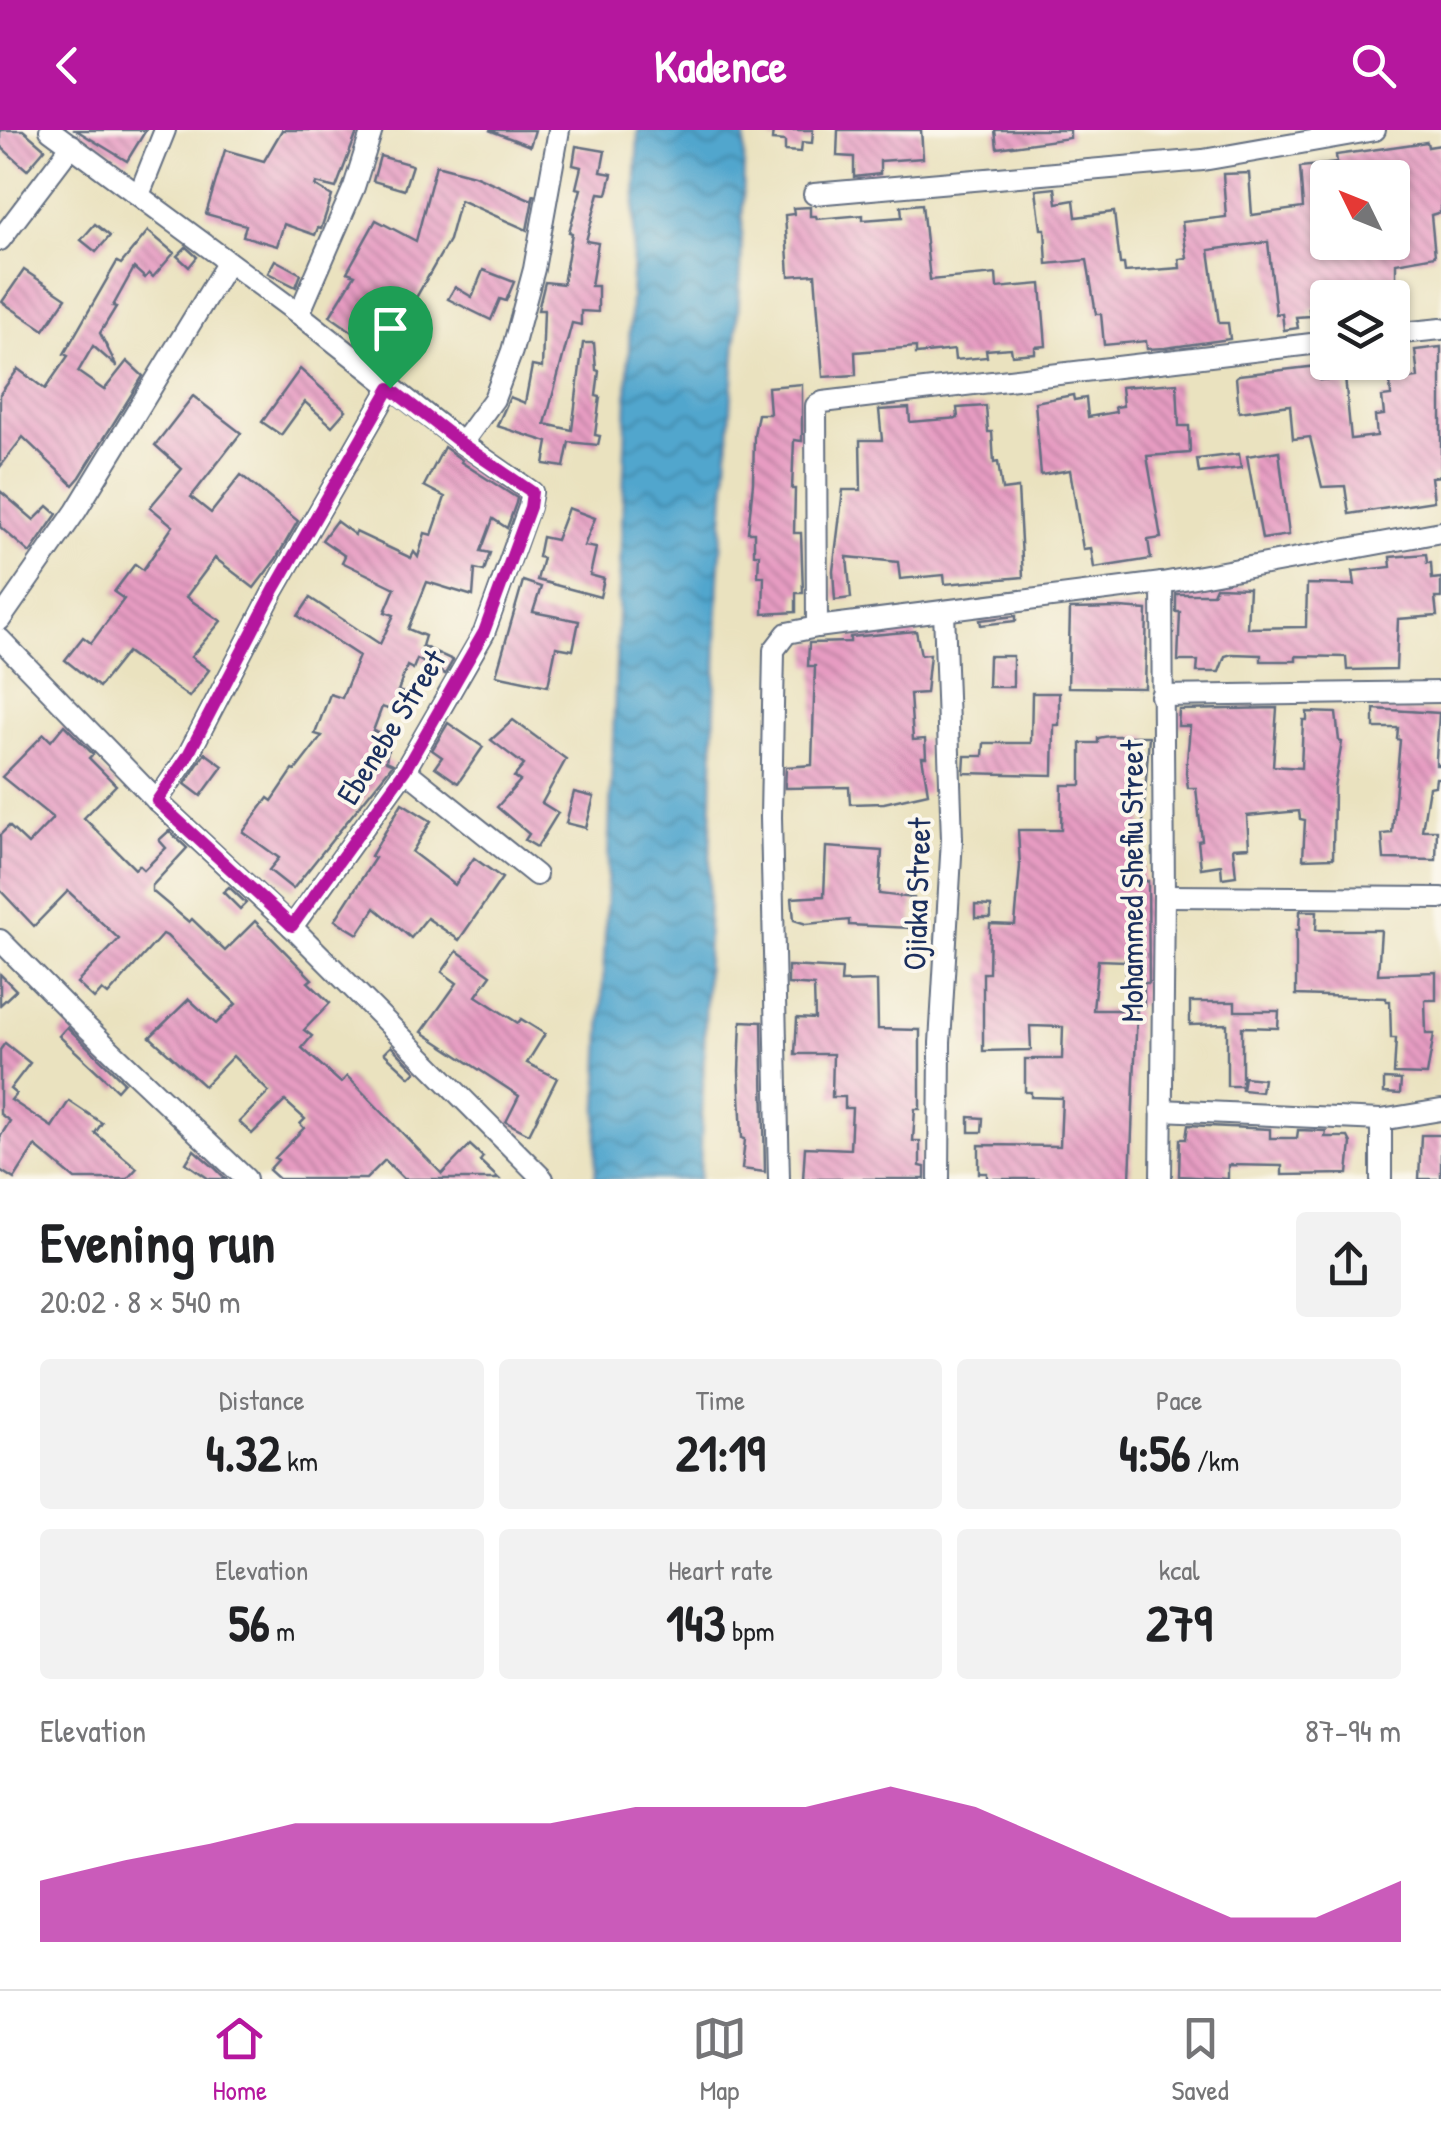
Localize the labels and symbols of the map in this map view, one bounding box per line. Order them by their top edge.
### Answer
north arrow [1310,160,1410,260]
pin [348,286,433,389]
street label: Ebenebe Street [326,640,456,812]
street label: Mohammed Shefiu Street [1110,739,1153,1022]
street label: Ojiaka Street [892,816,941,971]

